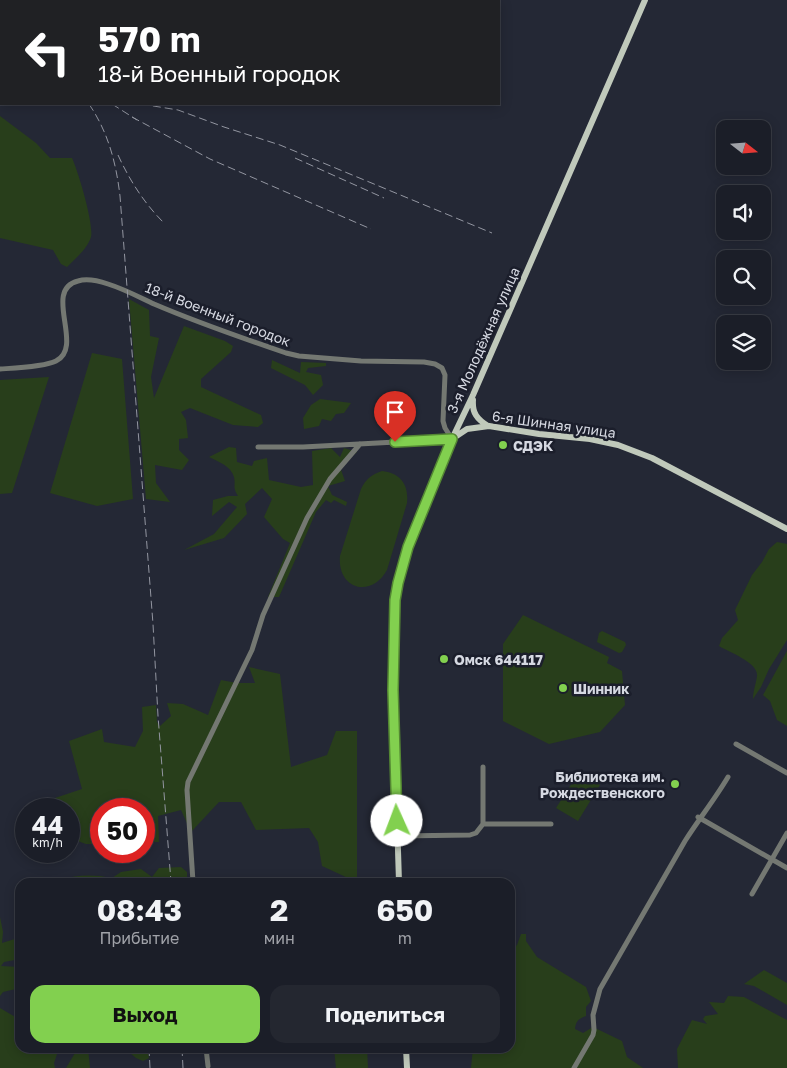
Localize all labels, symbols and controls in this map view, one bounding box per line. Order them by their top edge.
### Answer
text: 570 m [98,18,201,60]
icon: left [15,20,80,85]
text: 18-й Военный городок [98,60,341,87]
north arrow [716,120,771,175]
map controls [716,120,771,370]
button: sound [716,185,771,240]
button: search [716,250,771,305]
street label: 3-я Молодёжная улица [443,264,523,416]
street label: 18-й Военный городок [143,278,293,350]
button: layers [716,315,771,370]
pin [374,391,416,442]
icon: arrive [381,398,409,426]
street label: 6-я Шинная улица [491,407,617,441]
place label: СДЭК [513,437,554,454]
marker: СДЭК [497,439,509,451]
place label: Омск 644117 [454,651,543,668]
marker: Омск 644117 [438,653,450,665]
place label: Шинник [573,680,629,697]
marker: Шинник [557,682,569,694]
place label: Библиотека им. Рождественского [540,768,665,801]
marker: Библиотека им. Рождественского [669,778,681,790]
position arrow [370,794,422,846]
speed limit sign: 50 [90,798,155,863]
text: 44 [32,809,63,840]
text: km/h [32,835,63,850]
text: 08:43 [97,892,182,928]
text: 2 [270,892,288,928]
text: 650 [376,892,433,928]
text: Прибытие [100,928,179,948]
text: мин [264,928,295,948]
text: m [398,928,412,948]
button: Выход [30,985,260,1043]
button: Поделиться [270,985,500,1043]

